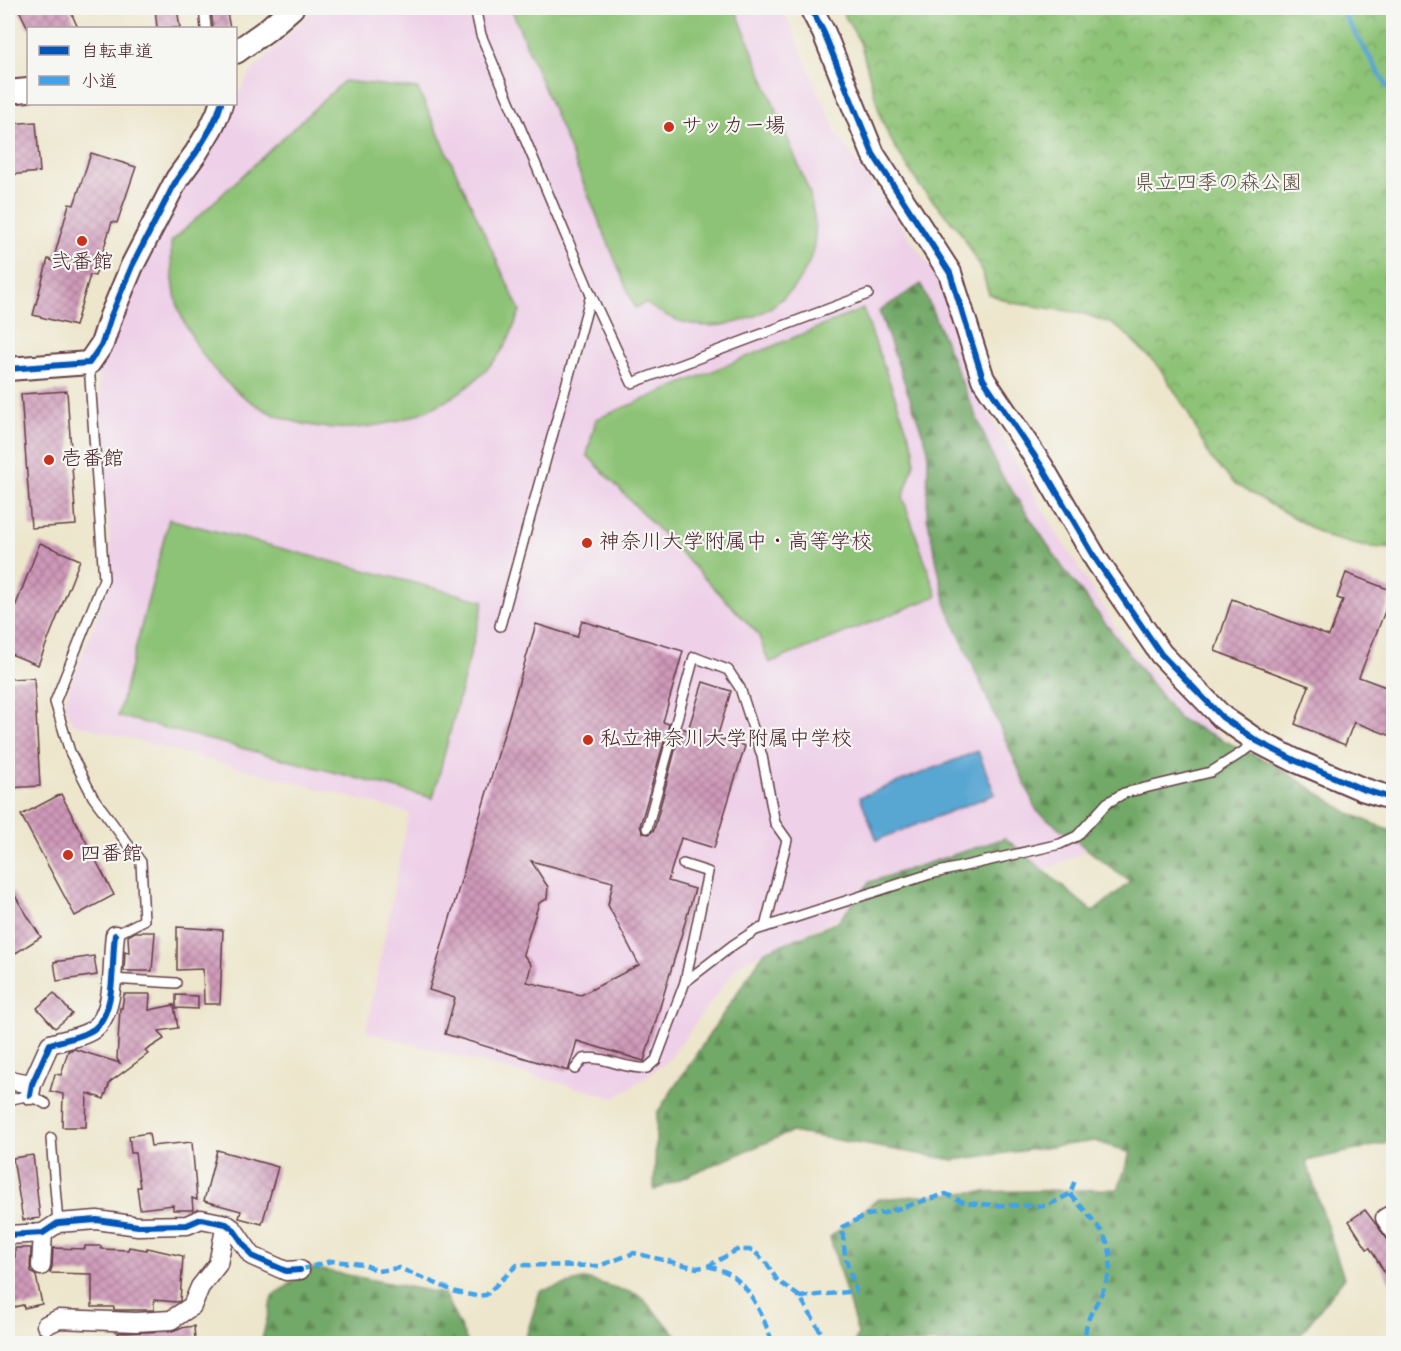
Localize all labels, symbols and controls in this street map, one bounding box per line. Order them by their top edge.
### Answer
legend [27,27,237,105]
text: 自転車道 [81,40,153,66]
text: 小道 [81,70,117,96]
place label: サッカー場 [681,112,786,142]
marker: サッカー場 [662,120,676,134]
park label: 県立四季の森公園 [1134,169,1302,199]
marker: 弐番館 [75,234,89,248]
place label: 弐番館 [51,248,114,278]
place label: 壱番館 [61,445,124,475]
marker: 壱番館 [42,453,56,467]
place label: 神奈川大学附属中・高等学校 [599,528,872,558]
marker: 神奈川大学附属中・高等学校 [580,536,594,550]
place label: 私立神奈川大学附属中学校 [600,725,852,755]
marker: 私立神奈川大学附属中学校 [581,733,595,747]
place label: 四番館 [80,840,143,870]
marker: 四番館 [61,848,75,862]

